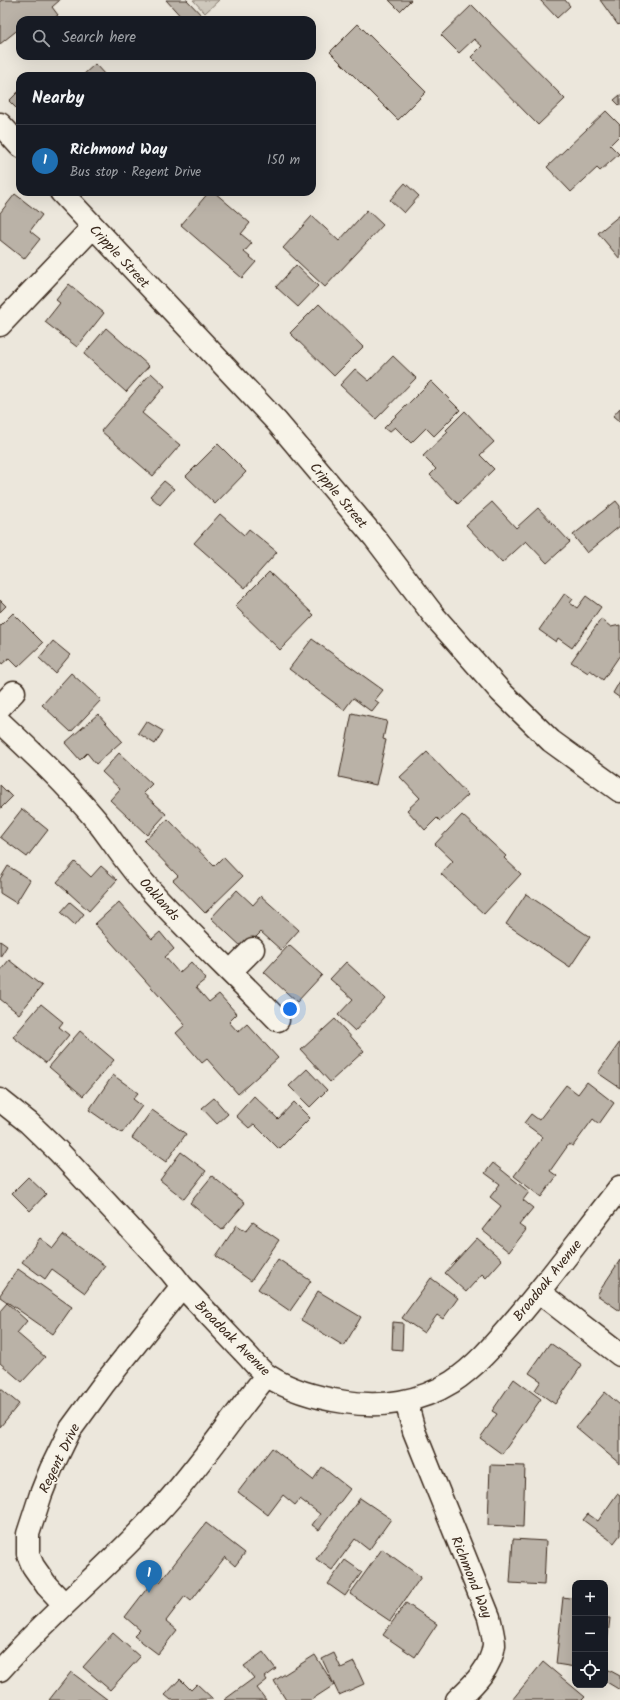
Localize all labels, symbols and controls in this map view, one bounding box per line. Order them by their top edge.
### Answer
search box [16,16,316,60]
text: Search here [62,26,136,50]
icon: search [30,27,52,49]
text: Nearby [32,85,84,112]
text: Richmond Way [70,138,167,162]
text: 1 [43,150,47,171]
text: 150 m [267,150,300,171]
text: Bus stop · Regent Drive [70,162,201,183]
street label: Cripple Street [84,220,155,294]
street label: Cripple Street [304,458,373,534]
street label: Oaklands [134,873,185,926]
your location [280,999,300,1019]
street label: Broadoak Avenue [508,1234,588,1326]
street label: Broadoak Avenue [189,1296,276,1382]
street label: Regent Drive [34,1419,87,1497]
street label: Richmond Way [445,1533,498,1622]
pin: 1 [136,1560,162,1593]
map controls [572,1580,608,1688]
button: + [572,1580,608,1616]
button: − [572,1616,608,1652]
button: locate [572,1652,608,1688]

